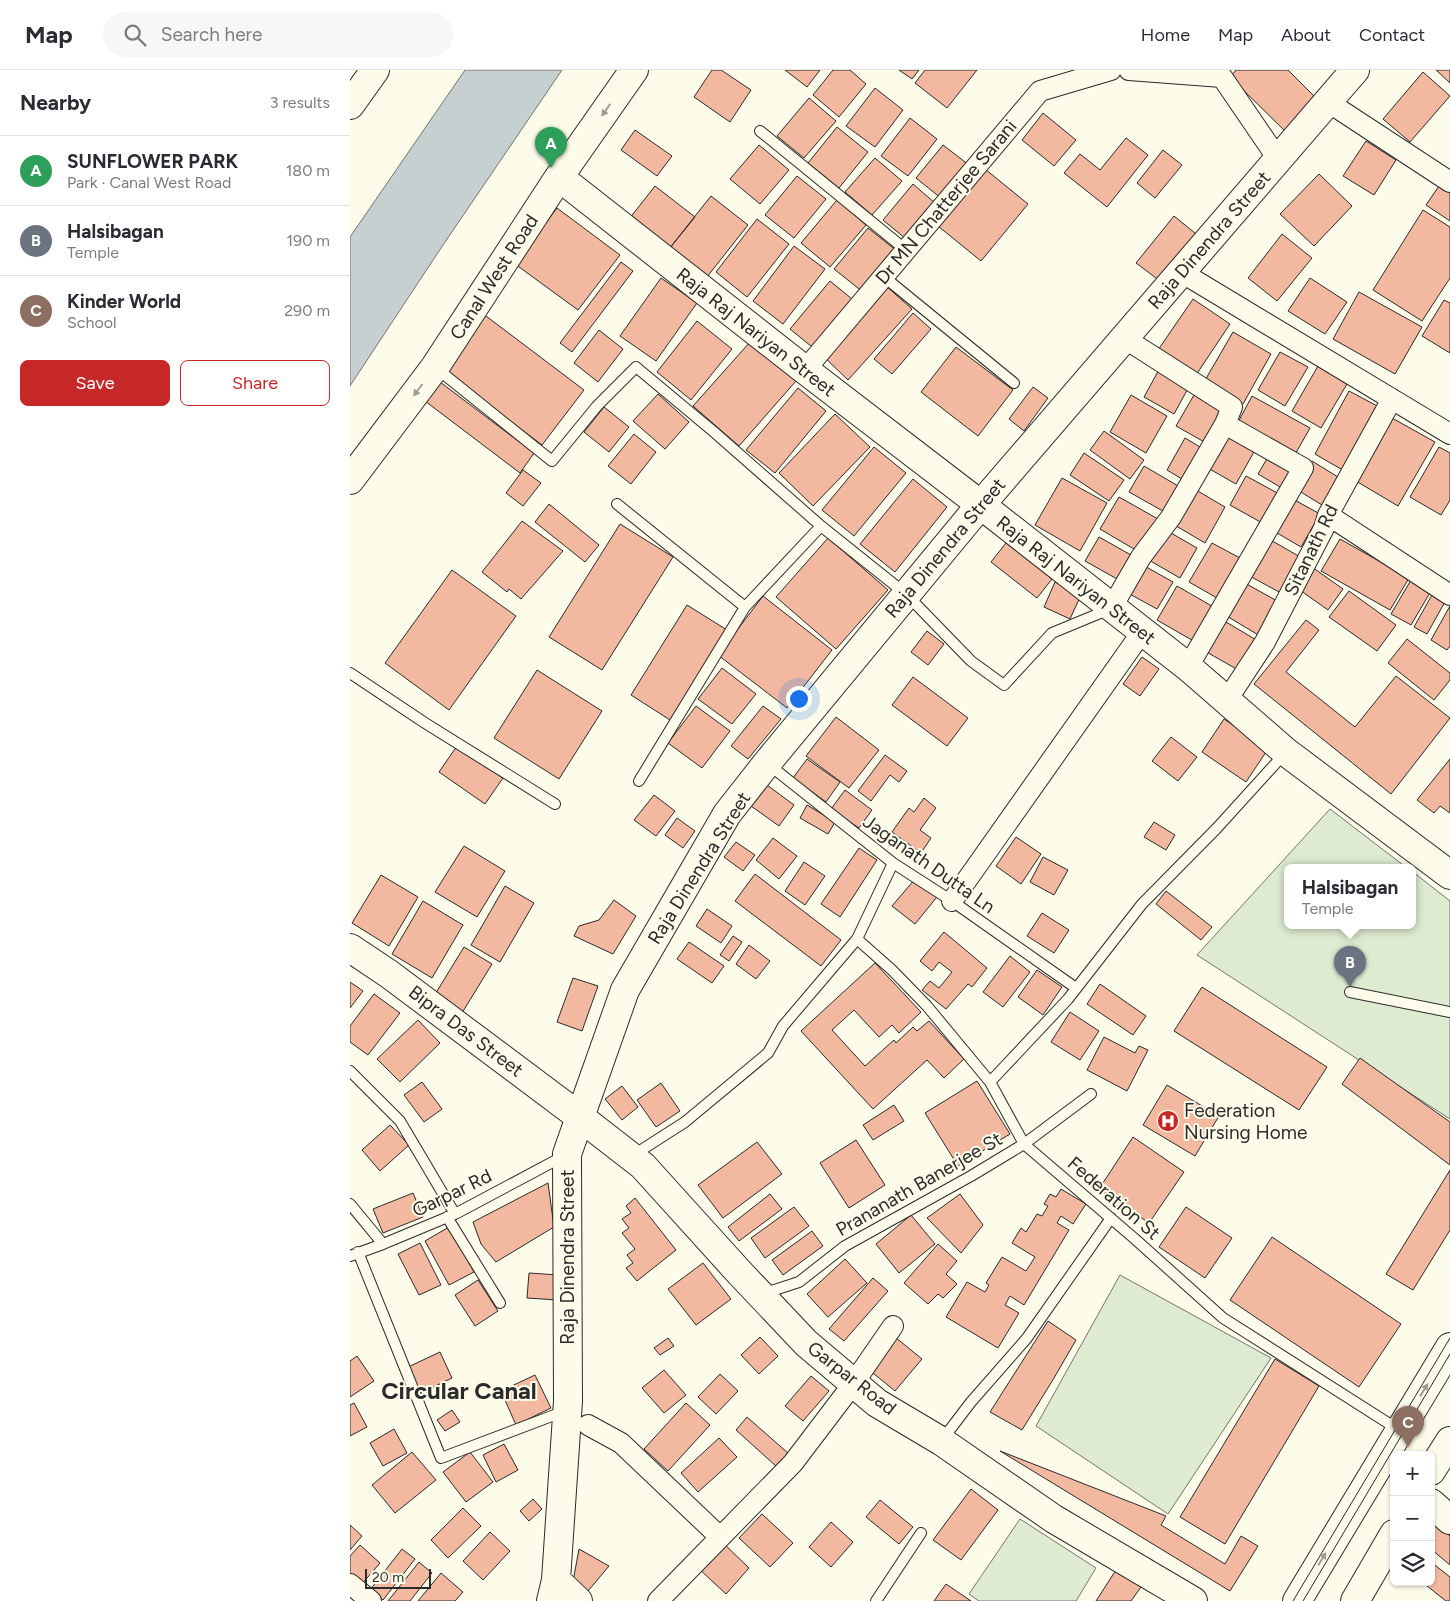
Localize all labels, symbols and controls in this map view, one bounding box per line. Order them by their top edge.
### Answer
search box [103,12,453,57]
text: Map [25,20,73,49]
icon: search [121,21,149,49]
text: Search here [161,23,262,46]
text: Home [1141,24,1190,46]
text: Map [1218,24,1253,46]
text: About [1281,24,1331,46]
text: Contact [1359,24,1425,46]
text: Nearby [20,90,91,115]
text: 3 results [270,93,330,112]
one-way arrow [601,103,611,117]
street label: Dr MN Chatterjee Sarani [870,115,1022,289]
pin: A [535,127,567,168]
text: SUNFLOWER PARK [67,150,238,173]
text: A [30,161,42,180]
text: 180 m [286,161,330,180]
street label: Raja Dinendra Street [1143,166,1275,314]
text: Park · Canal West Road [67,173,231,192]
street label: Canal West Road [445,210,543,344]
text: Halsibagan [67,220,164,243]
text: B [31,231,41,250]
text: 190 m [287,231,330,250]
text: Temple [67,243,119,262]
street label: Raja Raj Nariyan Street [672,263,840,401]
text: Kinder World [67,290,181,313]
text: C [30,301,42,320]
text: 290 m [284,301,330,320]
text: School [67,313,117,332]
button: Save [20,360,170,406]
button: Share [180,360,330,406]
one-way arrow [413,383,423,397]
street label: Raja Dinendra Street [880,473,1010,623]
street label: Sitanath Rd [1279,501,1343,599]
street label: Raja Raj Nariyan Street [992,511,1160,649]
your location [786,686,812,712]
street label: Raja Dinendra Street [643,788,755,948]
street label: Jaganath Dutta Ln [859,810,999,918]
popup [1284,864,1416,929]
text: Halsibagan [1302,876,1398,899]
text: Temple [1302,899,1354,918]
pin: B [1334,946,1366,987]
street label: Bipra Das Street [404,980,528,1082]
place label: Federation Nursing Home [1184,1099,1307,1144]
hospital icon: Federation Nursing Home [1156,1109,1180,1133]
street label: Prananath Banerjee St [832,1127,1006,1241]
street label: Federation St [1063,1152,1165,1244]
street label: Garpar Rd [408,1164,496,1222]
street label: Raja Dinendra Street [556,1169,579,1345]
street label: Garpar Road [803,1336,901,1420]
district label: Circular Canal [381,1376,537,1405]
one-way arrow [1419,1383,1428,1396]
pin: C [1392,1406,1424,1447]
map controls [1390,1451,1435,1586]
button: + [1390,1451,1435,1496]
button: − [1390,1496,1435,1541]
button: layers [1390,1541,1435,1586]
one-way arrow [1318,1553,1327,1566]
scale bar [365,1566,431,1589]
text: 20 m [372,1569,404,1586]

